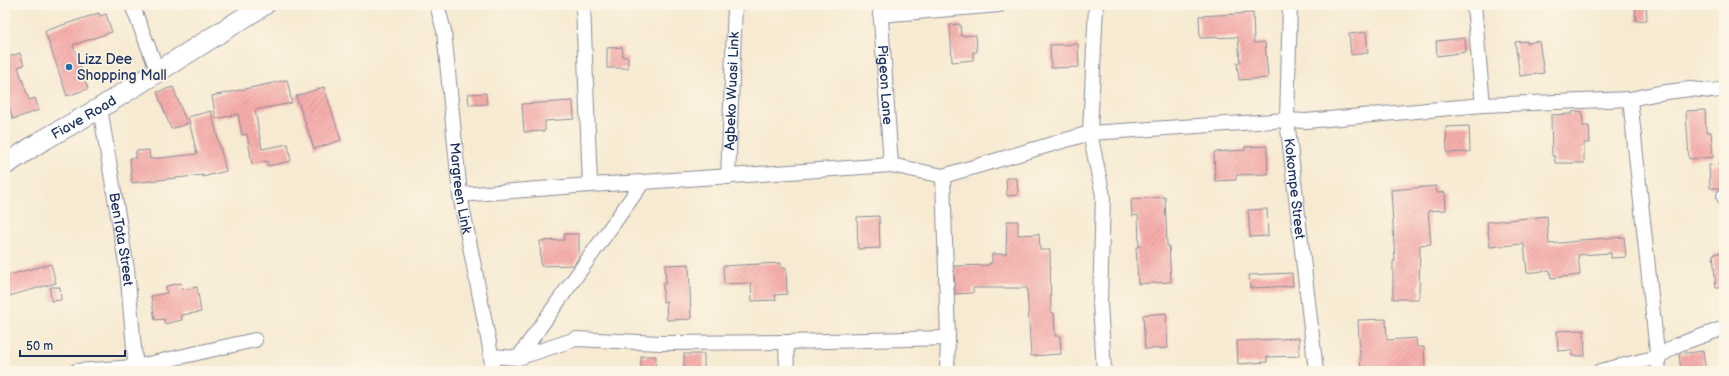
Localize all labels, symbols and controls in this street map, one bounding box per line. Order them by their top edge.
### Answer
street label: Agbeko Wuasi Link [721,31,743,151]
street label: Pigeon Lane [874,44,896,125]
place label: Lizz Dee Shopping Mall [77,51,167,84]
marker: Lizz Dee Shopping Mall [64,62,74,72]
street label: Fiave Road [48,92,119,143]
street label: Kokompe Street [1280,137,1309,241]
street label: Margreen Link [446,142,475,235]
street label: BenTota Street [105,191,137,287]
scale bar [20,332,125,358]
text: 50 m [26,339,53,354]

